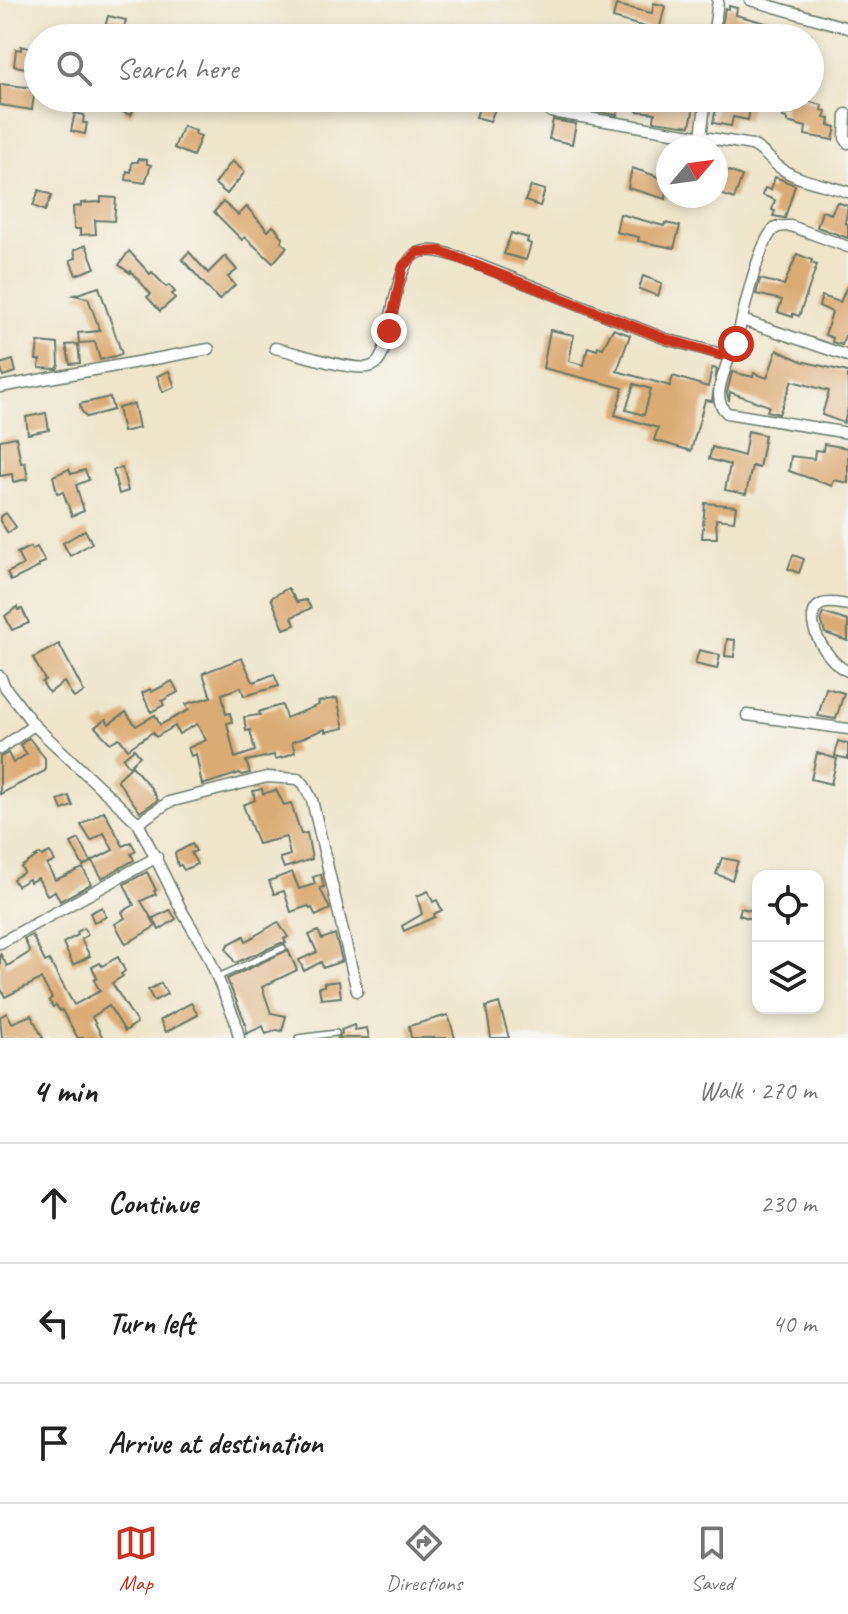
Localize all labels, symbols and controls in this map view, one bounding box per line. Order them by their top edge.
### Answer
search box [24,24,824,112]
icon: search [52,46,96,90]
text: Search here [116,49,238,87]
north arrow [656,136,728,208]
route end [371,313,407,349]
route start [718,326,754,362]
map controls [752,870,824,1014]
button: locate [752,870,824,942]
button: layers [752,942,824,1014]
text: 4 min [32,1069,97,1112]
text: Walk · 270 m [699,1074,816,1107]
icon: ahead [32,1181,76,1225]
text: Continue [108,1184,198,1222]
text: 230 m [760,1187,816,1220]
icon: left [32,1301,76,1345]
text: Turn left [108,1304,195,1342]
text: 40 m [772,1307,816,1340]
icon: arrive [32,1421,76,1465]
text: Arrive at destination [108,1424,323,1462]
tab: Map [114,1521,158,1597]
tab: Directions [386,1521,462,1597]
tab: Saved [690,1521,734,1597]

